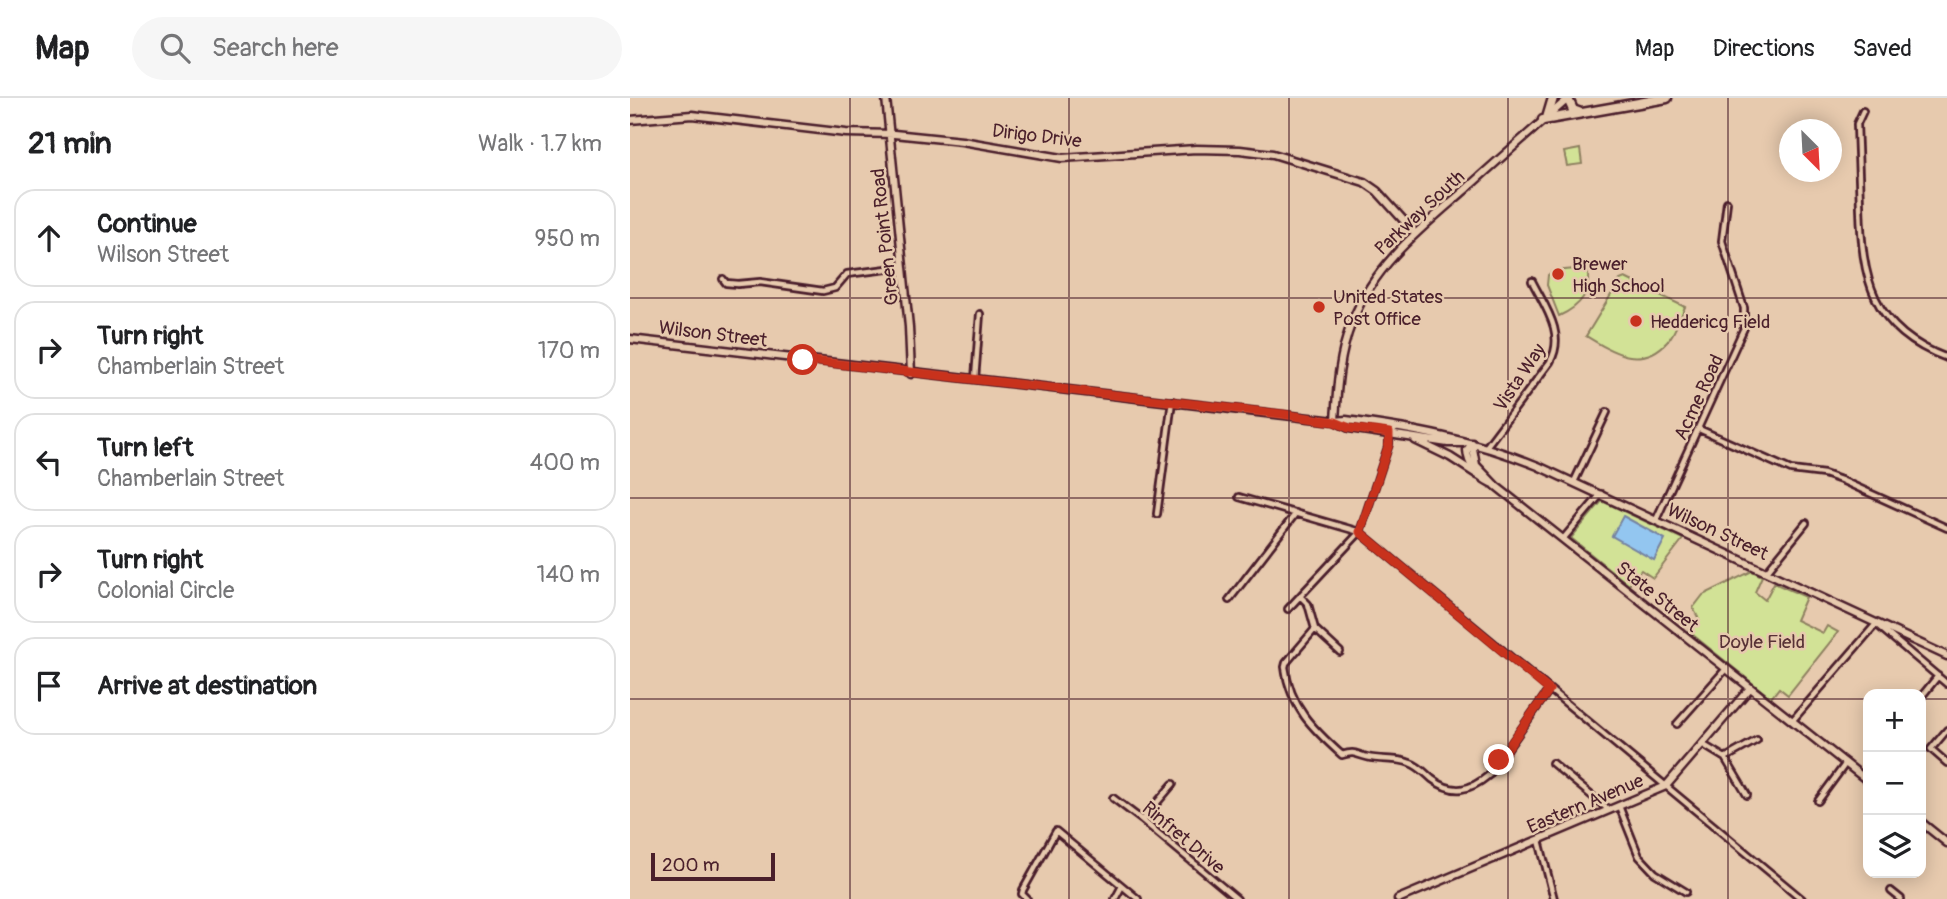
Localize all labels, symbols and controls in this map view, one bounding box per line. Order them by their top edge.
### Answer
search box [132,17,622,80]
text: Map [35,28,90,69]
icon: search [156,29,194,67]
text: Search here [212,32,339,64]
text: Map [1635,34,1675,63]
text: Directions [1713,34,1814,63]
text: Saved [1852,34,1912,63]
street label: Dirigo Drive [991,119,1084,153]
north arrow [1779,119,1842,182]
text: 21 min [28,125,112,162]
text: Walk · 1.7 km [478,129,602,158]
street label: Parkway South [1370,165,1470,261]
street label: Green Point Road [866,167,904,307]
text: Continue [97,208,197,240]
icon: ahead [30,219,68,257]
text: 950 m [535,224,600,253]
text: Wilson Street [97,240,229,269]
place label: Brewer High School [1572,252,1665,298]
marker: Brewer High School [1550,266,1566,282]
place label: United States Post Office [1333,285,1443,331]
marker: United States Post Office [1311,299,1327,315]
place label: Heddericg Field [1650,310,1770,334]
marker: Heddericg Field [1628,313,1644,329]
street label: Wilson Street [657,315,769,353]
text: Turn right [97,320,203,352]
icon: right [30,331,68,369]
text: 170 m [538,336,600,365]
street label: Vista Way [1488,339,1551,416]
route start [787,344,818,375]
street label: Acme Road [1669,351,1729,444]
text: Chamberlain Street [97,352,284,381]
text: Turn left [97,432,193,464]
icon: left [30,443,68,481]
text: 400 m [530,448,600,477]
text: Chamberlain Street [97,464,284,493]
street label: Wilson Street [1663,498,1772,566]
text: Turn right [97,544,203,576]
icon: right [30,555,68,593]
street label: State Street [1611,556,1704,638]
text: 140 m [537,560,600,589]
text: Colonial Circle [97,576,234,605]
park label: Doyle Field [1719,630,1805,654]
icon: arrive [30,667,68,705]
text: Arrive at destination [97,670,317,702]
map controls [1863,689,1926,878]
button: + [1863,689,1926,752]
route end [1483,744,1514,775]
button: − [1863,752,1926,815]
street label: Eastern Avenue [1523,768,1648,839]
street label: Rinfret Drive [1137,796,1230,880]
button: layers [1863,815,1926,878]
scale bar [651,850,775,882]
text: 200 m [662,853,720,877]

